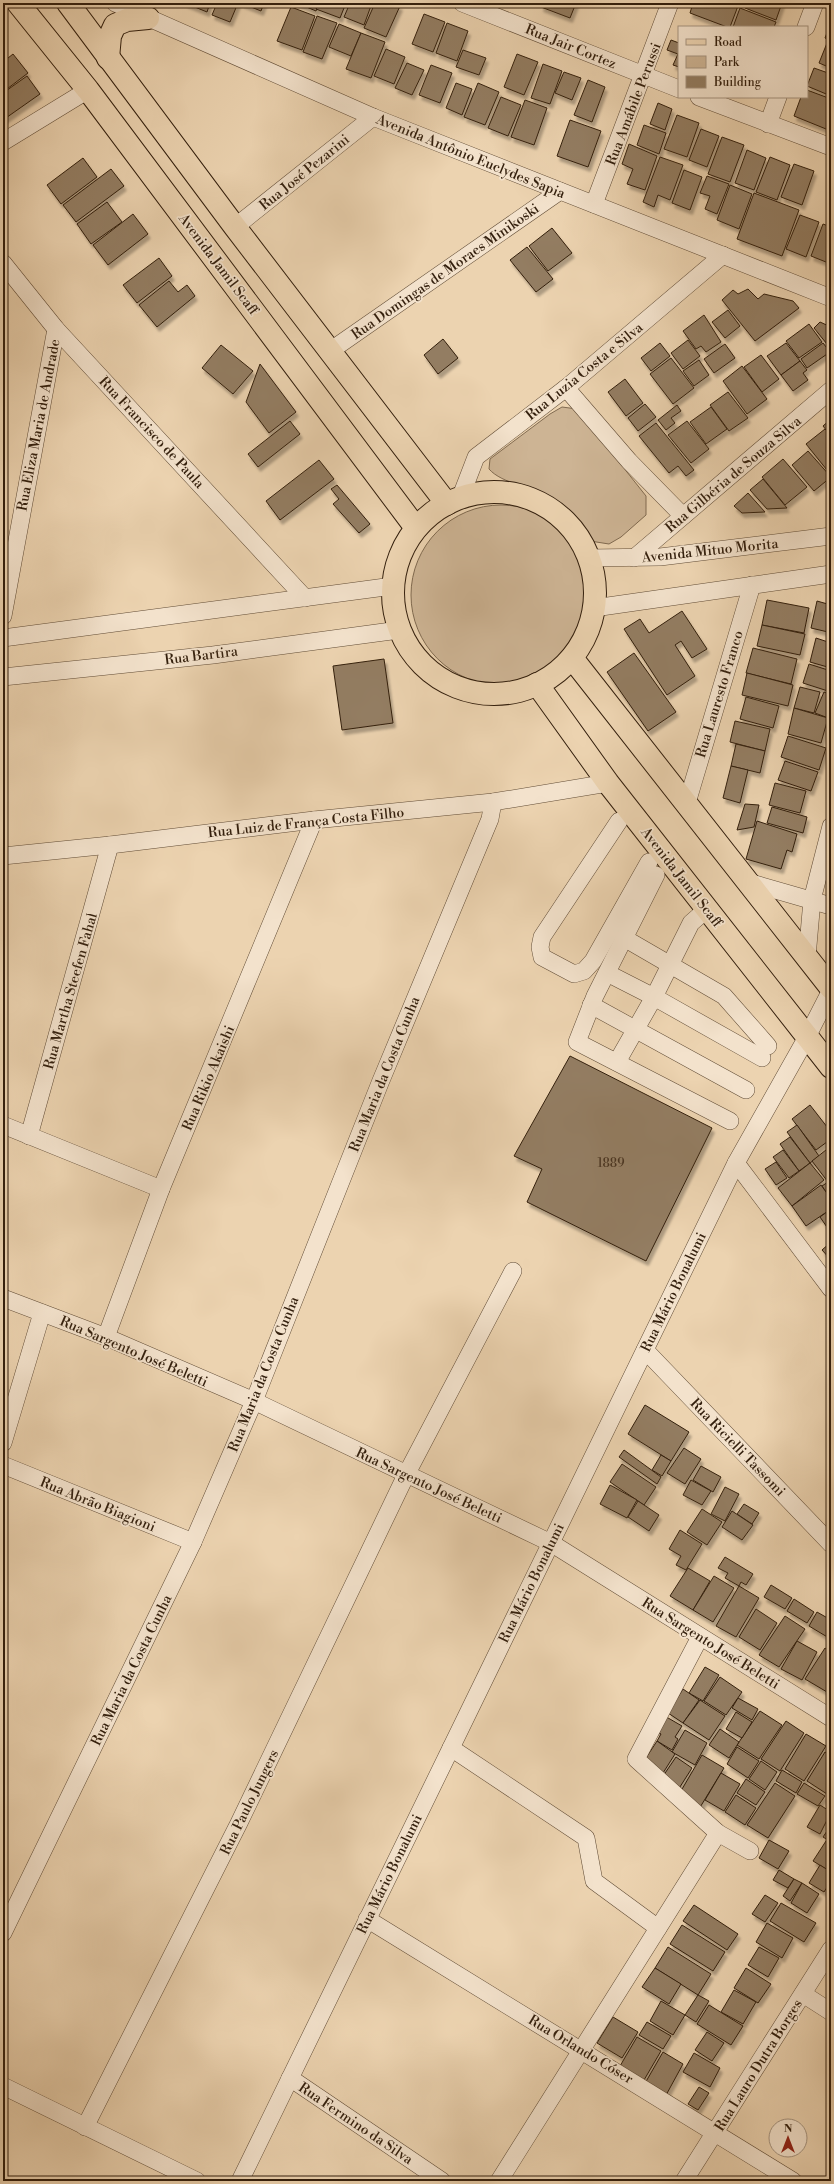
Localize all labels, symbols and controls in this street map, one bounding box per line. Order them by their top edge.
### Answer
street label: Rua Jair Cortez [522,20,619,73]
legend [678,26,808,98]
text: Road [714,35,742,50]
street label: Rua Amábile Perussi [602,40,666,168]
text: Park [714,55,740,70]
text: Building [713,75,762,90]
street label: Avenida Antônio Euclydes Sapia [373,110,569,204]
street label: Rua José Pezarini [256,131,354,215]
street label: Rua Domingas de Moraes Minikoski [348,200,543,344]
street label: Avenida Jamil Scaff [174,210,263,319]
street label: Rua Luzia Costa e Silva [522,318,648,425]
street label: Rua Eliza Maria de Andrade [13,338,65,513]
street label: Rua Francisco de Paula [95,373,209,493]
street label: Rua Gilbéria de Souza Silva [662,412,806,537]
street label: Avenida Mituo Morita [640,535,780,567]
street label: Rua Lauresto Franco [692,628,748,760]
street label: Rua Bartira [163,642,240,669]
street label: Rua Luiz de França Costa Filho [207,804,405,842]
street label: Avenida Jamil Scaff [636,823,726,932]
street label: Rua Martha Steefen Fahal [40,911,102,1072]
street label: Rua Maria da Costa Cunha [345,993,425,1155]
street label: Rua Rikio Akaishi [179,1023,239,1134]
house number: 1889 [598,1156,624,1171]
street label: Rua Mário Bonalumi [637,1229,711,1355]
street label: Rua Maria da Costa Cunha [224,1293,304,1455]
street label: Rua Sargento José Beletti [57,1313,211,1391]
street label: Rua Ricielli Tassomi [686,1395,789,1501]
street label: Rua Sargento José Beletti [353,1444,505,1528]
street label: Rua Abrão Biagioni [37,1474,158,1536]
street label: Rua Mário Bonalumi [495,1520,569,1646]
street label: Rua Maria da Costa Cunha [87,1591,177,1749]
street label: Rua Sargento José Beletti [638,1594,783,1694]
street label: Rua Paulo Jungers [217,1747,283,1858]
street label: Rua Mário Bonalumi [353,1811,427,1937]
street label: Rua Lauro Dutra Borges [711,1996,807,2135]
street label: Rua Orlando Cóser [525,2011,636,2088]
street label: Rua Fermino da Silva [295,2079,417,2169]
north arrow [768,2118,808,2158]
text: N [784,2122,793,2136]

